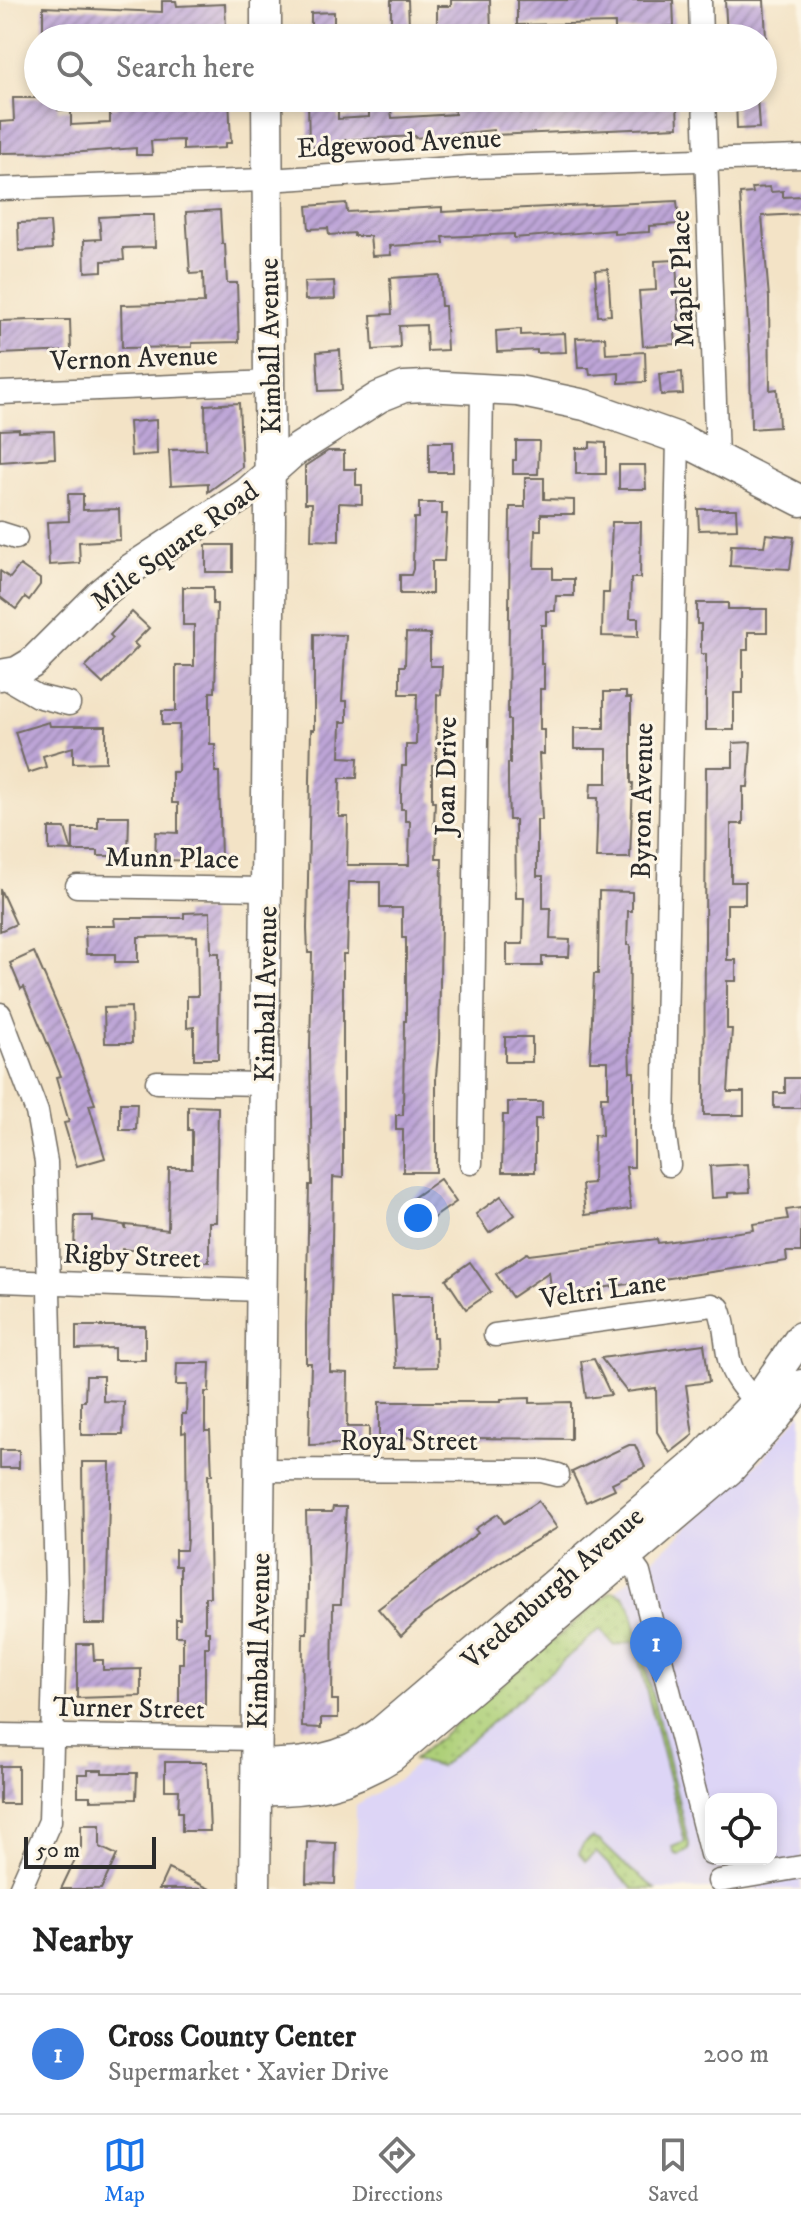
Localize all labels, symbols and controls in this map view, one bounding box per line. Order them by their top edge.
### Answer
search box [24,24,777,112]
icon: search [52,46,96,90]
text: Search here [116,50,255,87]
street label: Edgewood Avenue [296,121,502,166]
street label: Maple Place [663,210,702,348]
street label: Kimball Avenue [251,257,290,434]
street label: Vernon Avenue [49,338,219,379]
street label: Mile Square Road [84,474,266,619]
street label: Joan Drive [428,716,465,839]
street label: Byron Avenue [624,723,661,880]
street label: Munn Place [105,840,239,877]
street label: Kimball Avenue [247,906,286,1083]
your location [398,1198,438,1238]
street label: Rigby Street [62,1237,202,1276]
street label: Veltri Lane [537,1264,669,1317]
street label: Royal Street [340,1424,478,1459]
street label: Vredenburgh Avenue [454,1499,651,1678]
street label: Kimball Avenue [240,1553,279,1730]
pin: 1 [630,1617,682,1683]
street label: Turner Street [53,1690,205,1727]
map controls [705,1793,777,1865]
button: locate [705,1793,777,1865]
scale bar [24,1833,156,1869]
text: 50 m [36,1837,80,1864]
text: Nearby [32,1920,133,1962]
text: Cross County Center [108,2019,356,2056]
text: 1 [53,2038,63,2071]
text: 200 m [703,2038,769,2071]
text: Supermarket · Xavier Drive [108,2056,389,2089]
tab: Map [103,2133,147,2208]
tab: Directions [352,2133,443,2208]
tab: Saved [648,2133,698,2208]

